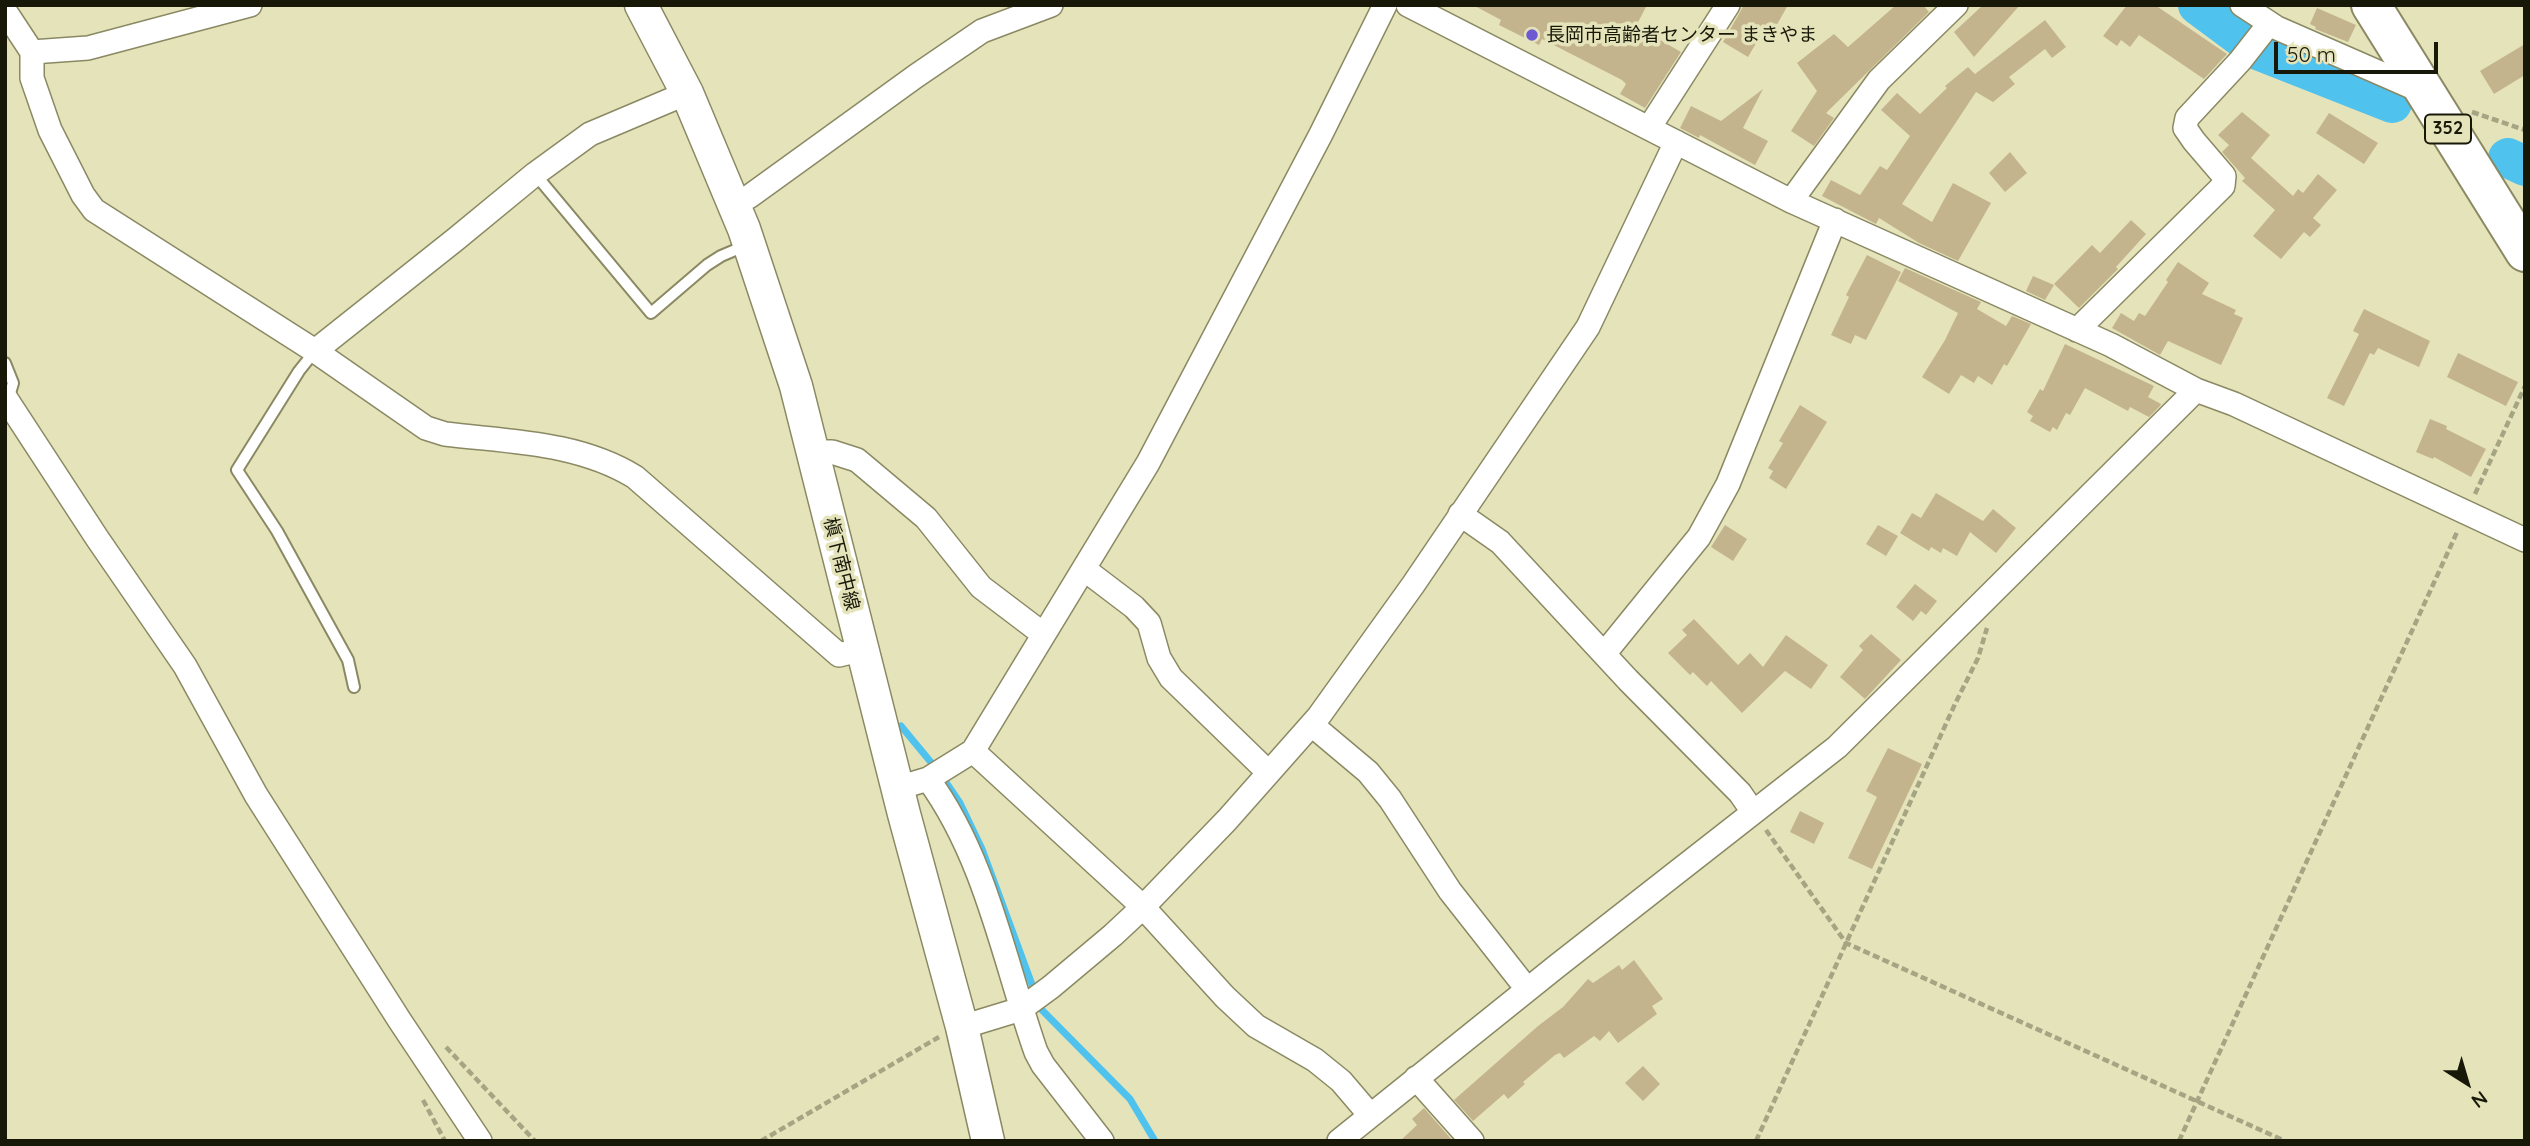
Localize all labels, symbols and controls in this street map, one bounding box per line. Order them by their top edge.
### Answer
place label: 長岡市高齢者センター まきやま [1546,24,1817,46]
marker: 長岡市高齢者センター まきやま [1524,27,1540,43]
scale bar [2278,28,2442,72]
text: 50 m [2287,41,2336,67]
road number: 352 [2425,114,2471,144]
street label: 槇下南中線 [818,515,864,613]
north arrow [2432,1048,2502,1118]
text: N [2467,1086,2492,1114]

